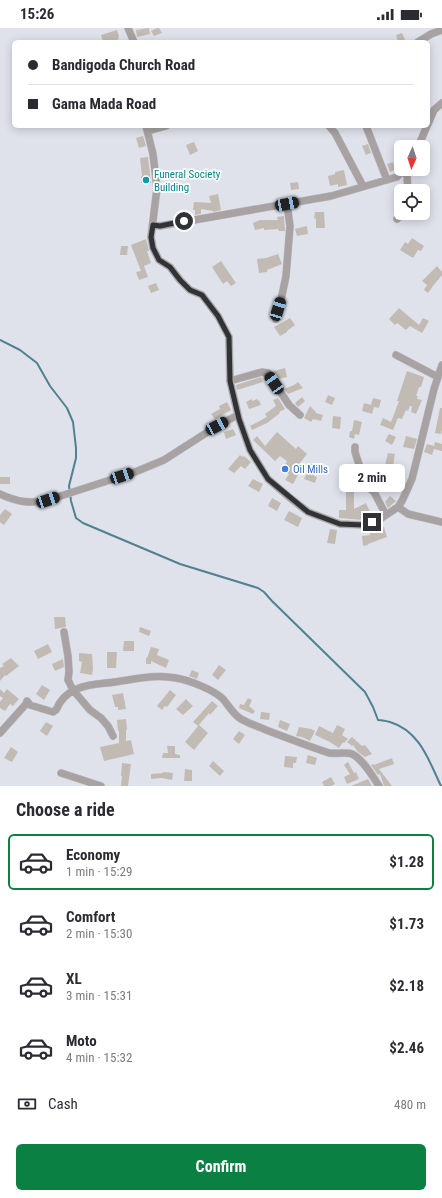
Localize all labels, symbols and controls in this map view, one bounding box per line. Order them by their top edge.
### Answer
text: 15:26 [20,5,54,23]
text: Bandigoda Church Road [52,56,195,74]
text: Gama Mada Road [52,95,156,113]
north arrow [394,140,430,176]
map controls [394,140,430,220]
place label: Funeral Society Building [154,168,221,194]
marker: Funeral Society Building [141,175,151,185]
button: locate [394,184,430,220]
car [274,196,300,212]
route start [175,212,193,230]
car [269,296,287,322]
car [262,370,286,396]
car [204,415,230,437]
place label: Oil Mills [293,463,328,476]
marker: Oil Mills [280,464,290,474]
callout: 2 min [339,464,405,492]
car [109,467,135,485]
text: 2 min [358,470,386,485]
car [35,490,61,510]
route end [363,513,381,531]
text: Choose a ride [16,799,115,820]
icon: car [18,844,54,880]
text: Economy [66,846,120,864]
text: $1.28 [389,853,424,871]
text: 1 min · 15:29 [66,864,132,879]
icon: car [18,906,54,942]
text: Comfort [66,908,115,926]
text: $1.73 [389,915,424,933]
text: 2 min · 15:30 [66,926,132,941]
icon: car [18,968,54,1004]
text: XL [66,970,82,988]
text: $2.18 [389,977,424,995]
text: 3 min · 15:31 [66,988,132,1003]
icon: car [18,1030,54,1066]
text: Moto [66,1032,97,1050]
text: $2.46 [389,1039,424,1057]
text: 4 min · 15:32 [66,1050,132,1065]
icon: cash [16,1093,38,1115]
text: Cash [48,1095,78,1113]
text: 480 m [394,1097,426,1112]
button: Confirm [16,1144,426,1190]

